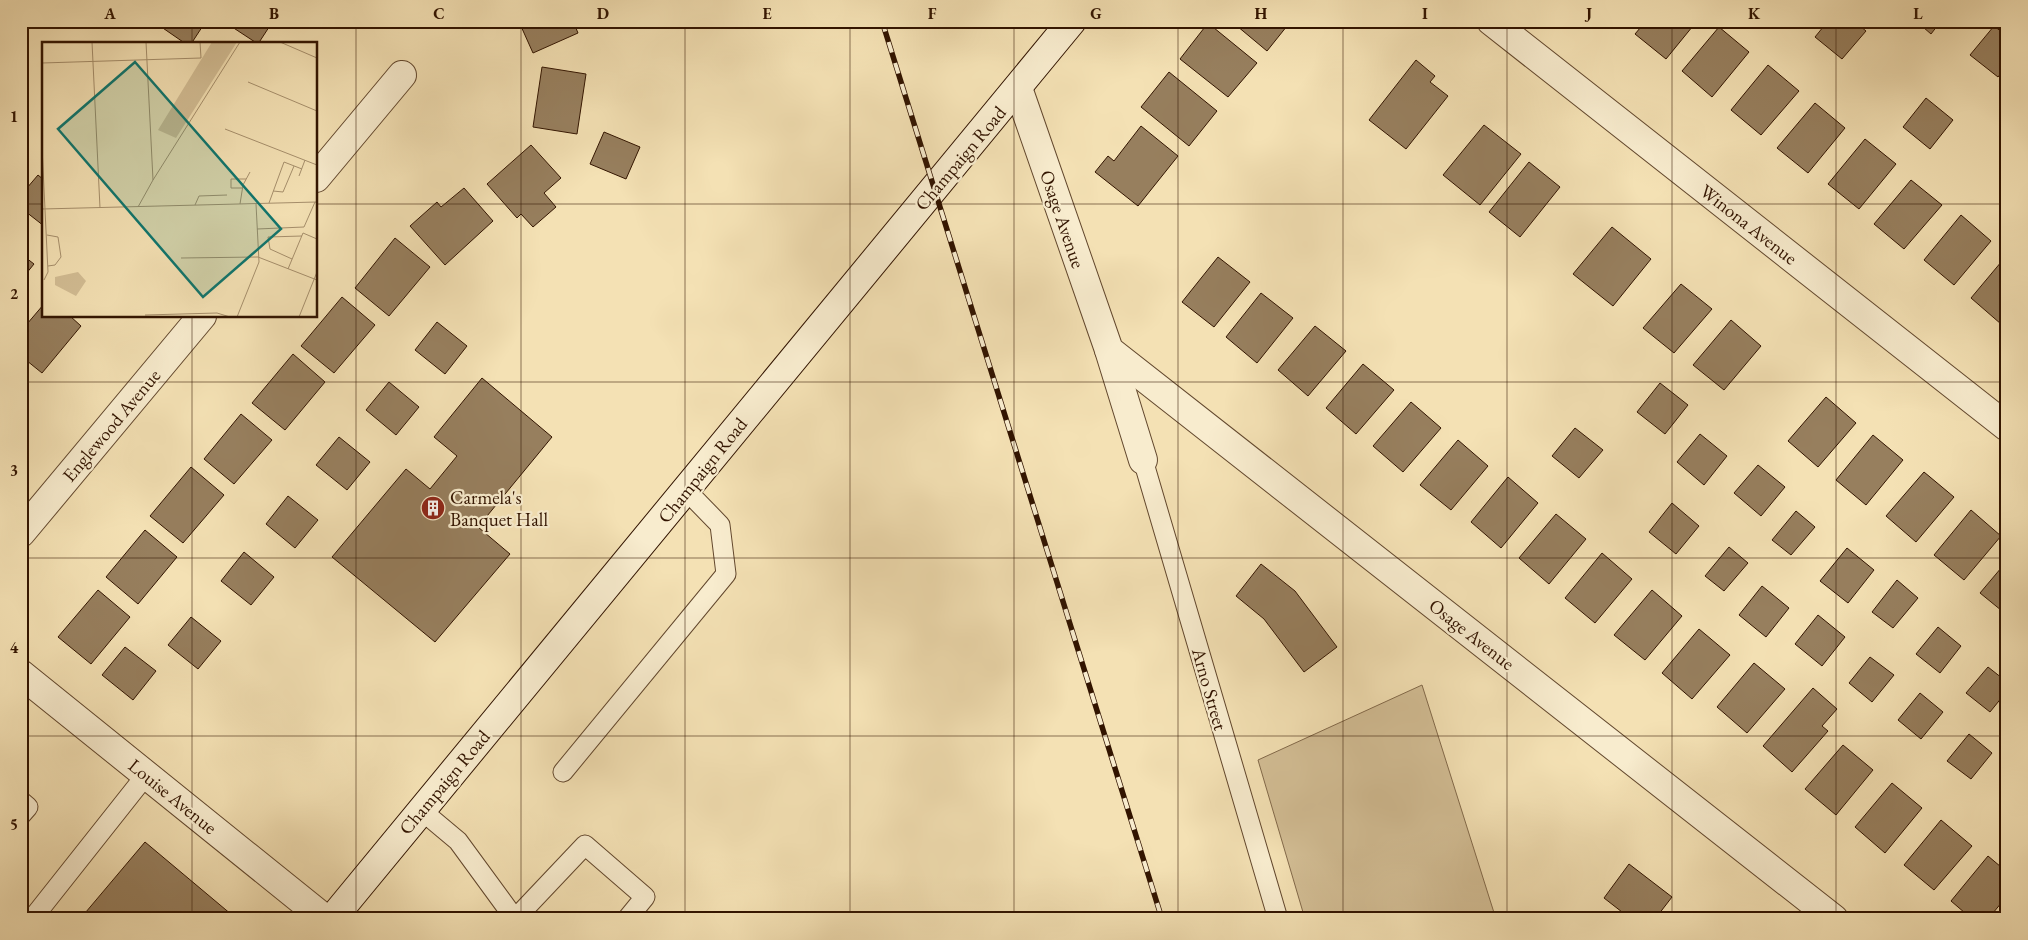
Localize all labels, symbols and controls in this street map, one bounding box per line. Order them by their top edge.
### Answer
text: A [103,3,116,24]
text: B [269,3,279,24]
text: C [433,3,445,24]
text: D [597,3,609,24]
text: E [762,3,772,24]
text: F [928,3,937,24]
text: G [1090,3,1102,24]
text: H [1255,3,1268,24]
text: I [1422,3,1428,24]
text: J [1584,3,1592,24]
text: K [1748,3,1761,24]
text: L [1913,3,1923,24]
inset map [42,42,318,318]
street label: Champaign Road [909,101,1012,216]
text: 1 [10,106,18,127]
street label: Osage Avenue [1034,167,1091,272]
street label: Winona Avenue [1695,179,1803,270]
text: 2 [10,283,19,304]
street label: Englewood Avenue [57,364,166,487]
street label: Champaign Road [652,412,753,528]
text: 3 [10,460,18,481]
place label: Carmela's Banquet Hall [450,485,548,532]
building icon: Carmela's Banquet Hall [420,495,446,521]
street label: Osage Avenue [1424,593,1520,676]
text: 4 [10,637,19,658]
street label: Arno Street [1186,644,1233,733]
street label: Champaign Road [393,725,496,840]
street label: Louise Avenue [123,753,222,840]
text: 5 [10,814,18,835]

